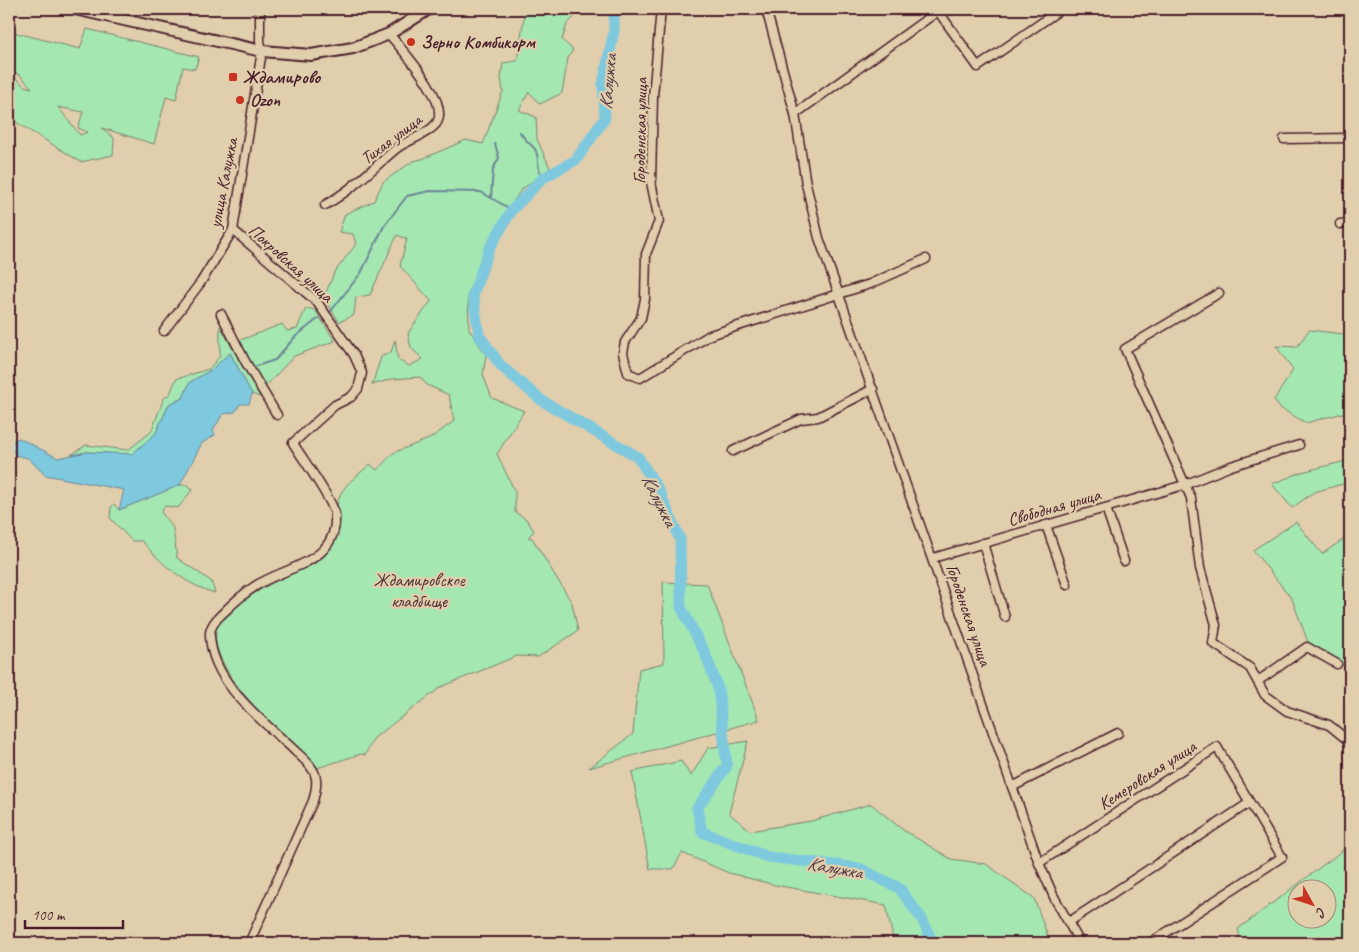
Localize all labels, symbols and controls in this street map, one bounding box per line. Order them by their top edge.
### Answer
place label: Зерно Комбикорм [421,31,536,53]
marker: Зерно Комбикорм [405,36,417,48]
water label: Калужка [594,51,623,111]
place label: Ждамирово [243,66,322,88]
marker: Ждамирово [227,71,239,83]
street label: Городенская улица [628,76,652,184]
place label: Ozon [250,89,281,111]
marker: Ozon [234,94,246,106]
street label: Тихая улица [356,108,427,169]
street label: улица Калужка [203,135,243,231]
street label: Покровская улица [244,219,339,308]
water label: Калужка [636,470,683,532]
street label: Свободная улица [1005,483,1104,531]
street label: Городенская улица [941,561,997,670]
park label: Ждамировское кладбище [373,569,466,612]
street label: Кемеровская улица [1094,734,1201,815]
water label: Калужка [806,851,866,885]
north arrow [1286,880,1336,930]
scale bar [25,897,122,929]
text: С [1311,904,1330,922]
text: 100 m [32,906,66,925]

